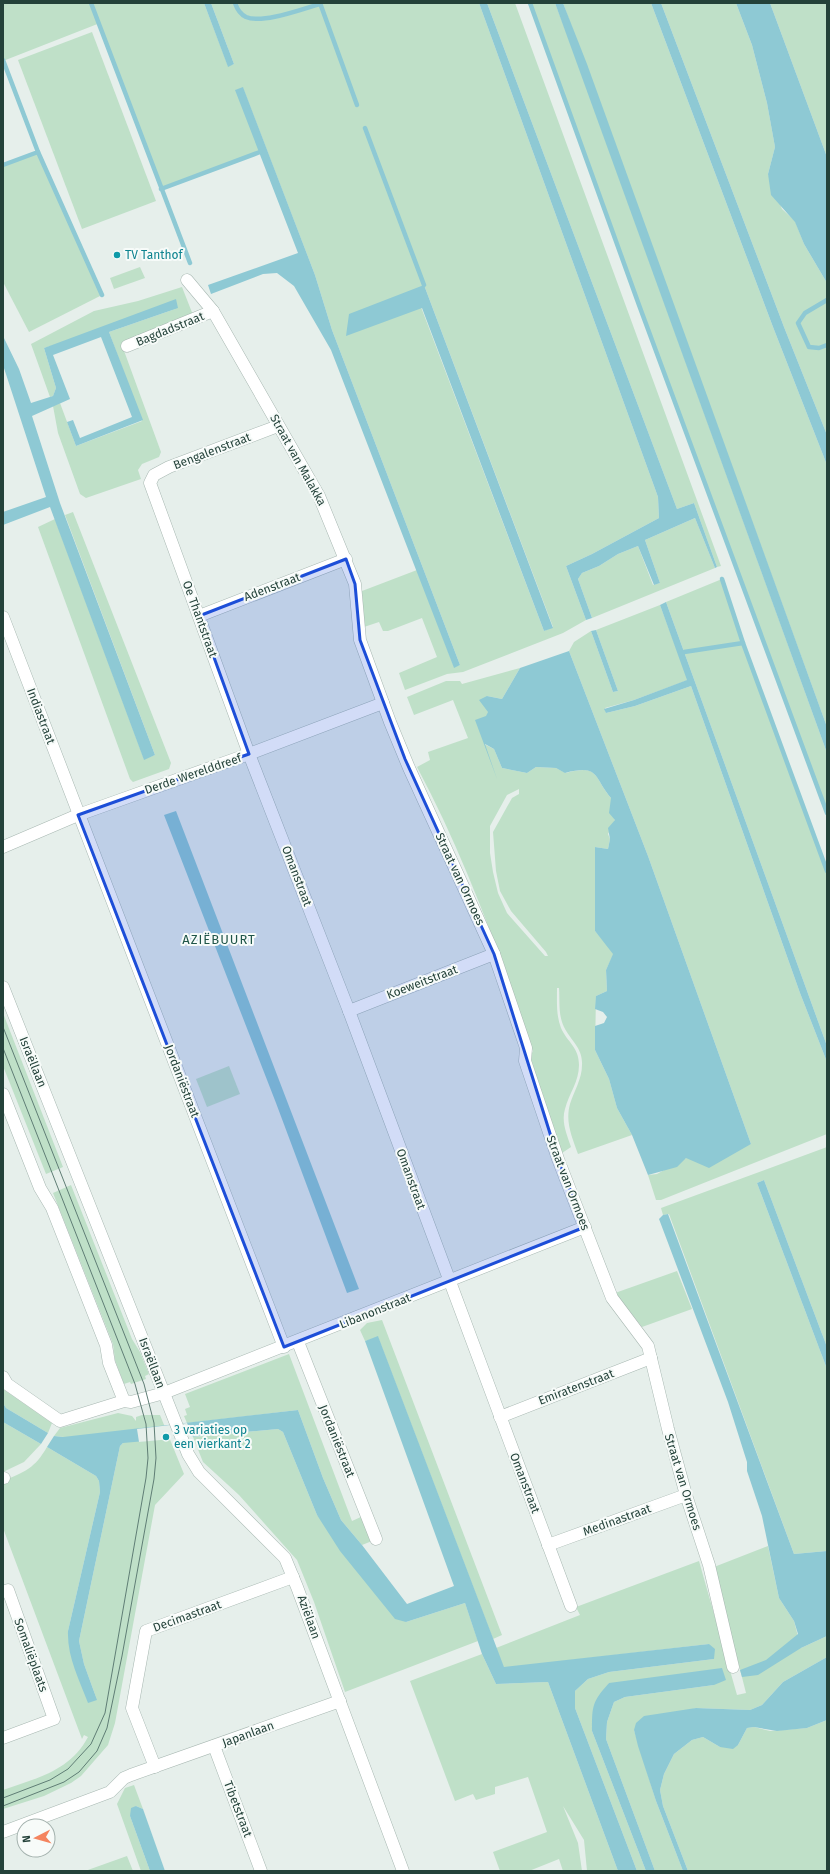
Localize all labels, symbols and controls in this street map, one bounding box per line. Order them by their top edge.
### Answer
place label: TV Tanthof [125,248,184,262]
marker: TV Tanthof [112,250,122,260]
street label: Bagdadstraat [134,309,207,349]
street label: Straat van Malakka [267,412,329,508]
street label: Bengalenstraat [171,430,253,472]
street label: Adenstraat [242,570,303,604]
street label: Oe Thantstraat [180,579,221,660]
street label: Indiastraat [24,686,58,747]
street label: Derde Werelddreef [143,750,244,797]
street label: Straat van Ormoes [432,831,488,928]
street label: Omanstraat [279,844,315,909]
district label: AZIËBUURT [182,932,256,947]
street label: Koeweitstraat [385,962,460,1002]
street label: Israëllaan [17,1035,49,1089]
street label: Jordaniëstraat [162,1043,203,1120]
street label: Straat van Ormoes [543,1134,593,1233]
street label: Omanstraat [394,1147,429,1212]
street label: Libanonstraat [337,1290,413,1332]
street label: Israëllaan [136,1336,168,1390]
street label: Emiratenstraat [536,1366,616,1408]
street label: Jordaniëstraat [316,1403,358,1480]
place label: 3 variaties op een vierkant 2 [174,1423,251,1451]
marker: 3 variaties op een vierkant 2 [161,1432,171,1442]
street label: Straat van Ormoes [662,1432,704,1532]
street label: Omanstraat [507,1451,543,1516]
street label: Medinastraat [581,1501,654,1539]
street label: Aziëlaan [295,1593,323,1641]
street label: Decimastraat [151,1597,224,1635]
street label: Somaliëplaats [11,1616,51,1694]
street label: Japanlaan [220,1718,276,1750]
street label: Tibetstraat [221,1779,255,1840]
north arrow [16,1818,56,1858]
text: N [20,1835,33,1843]

